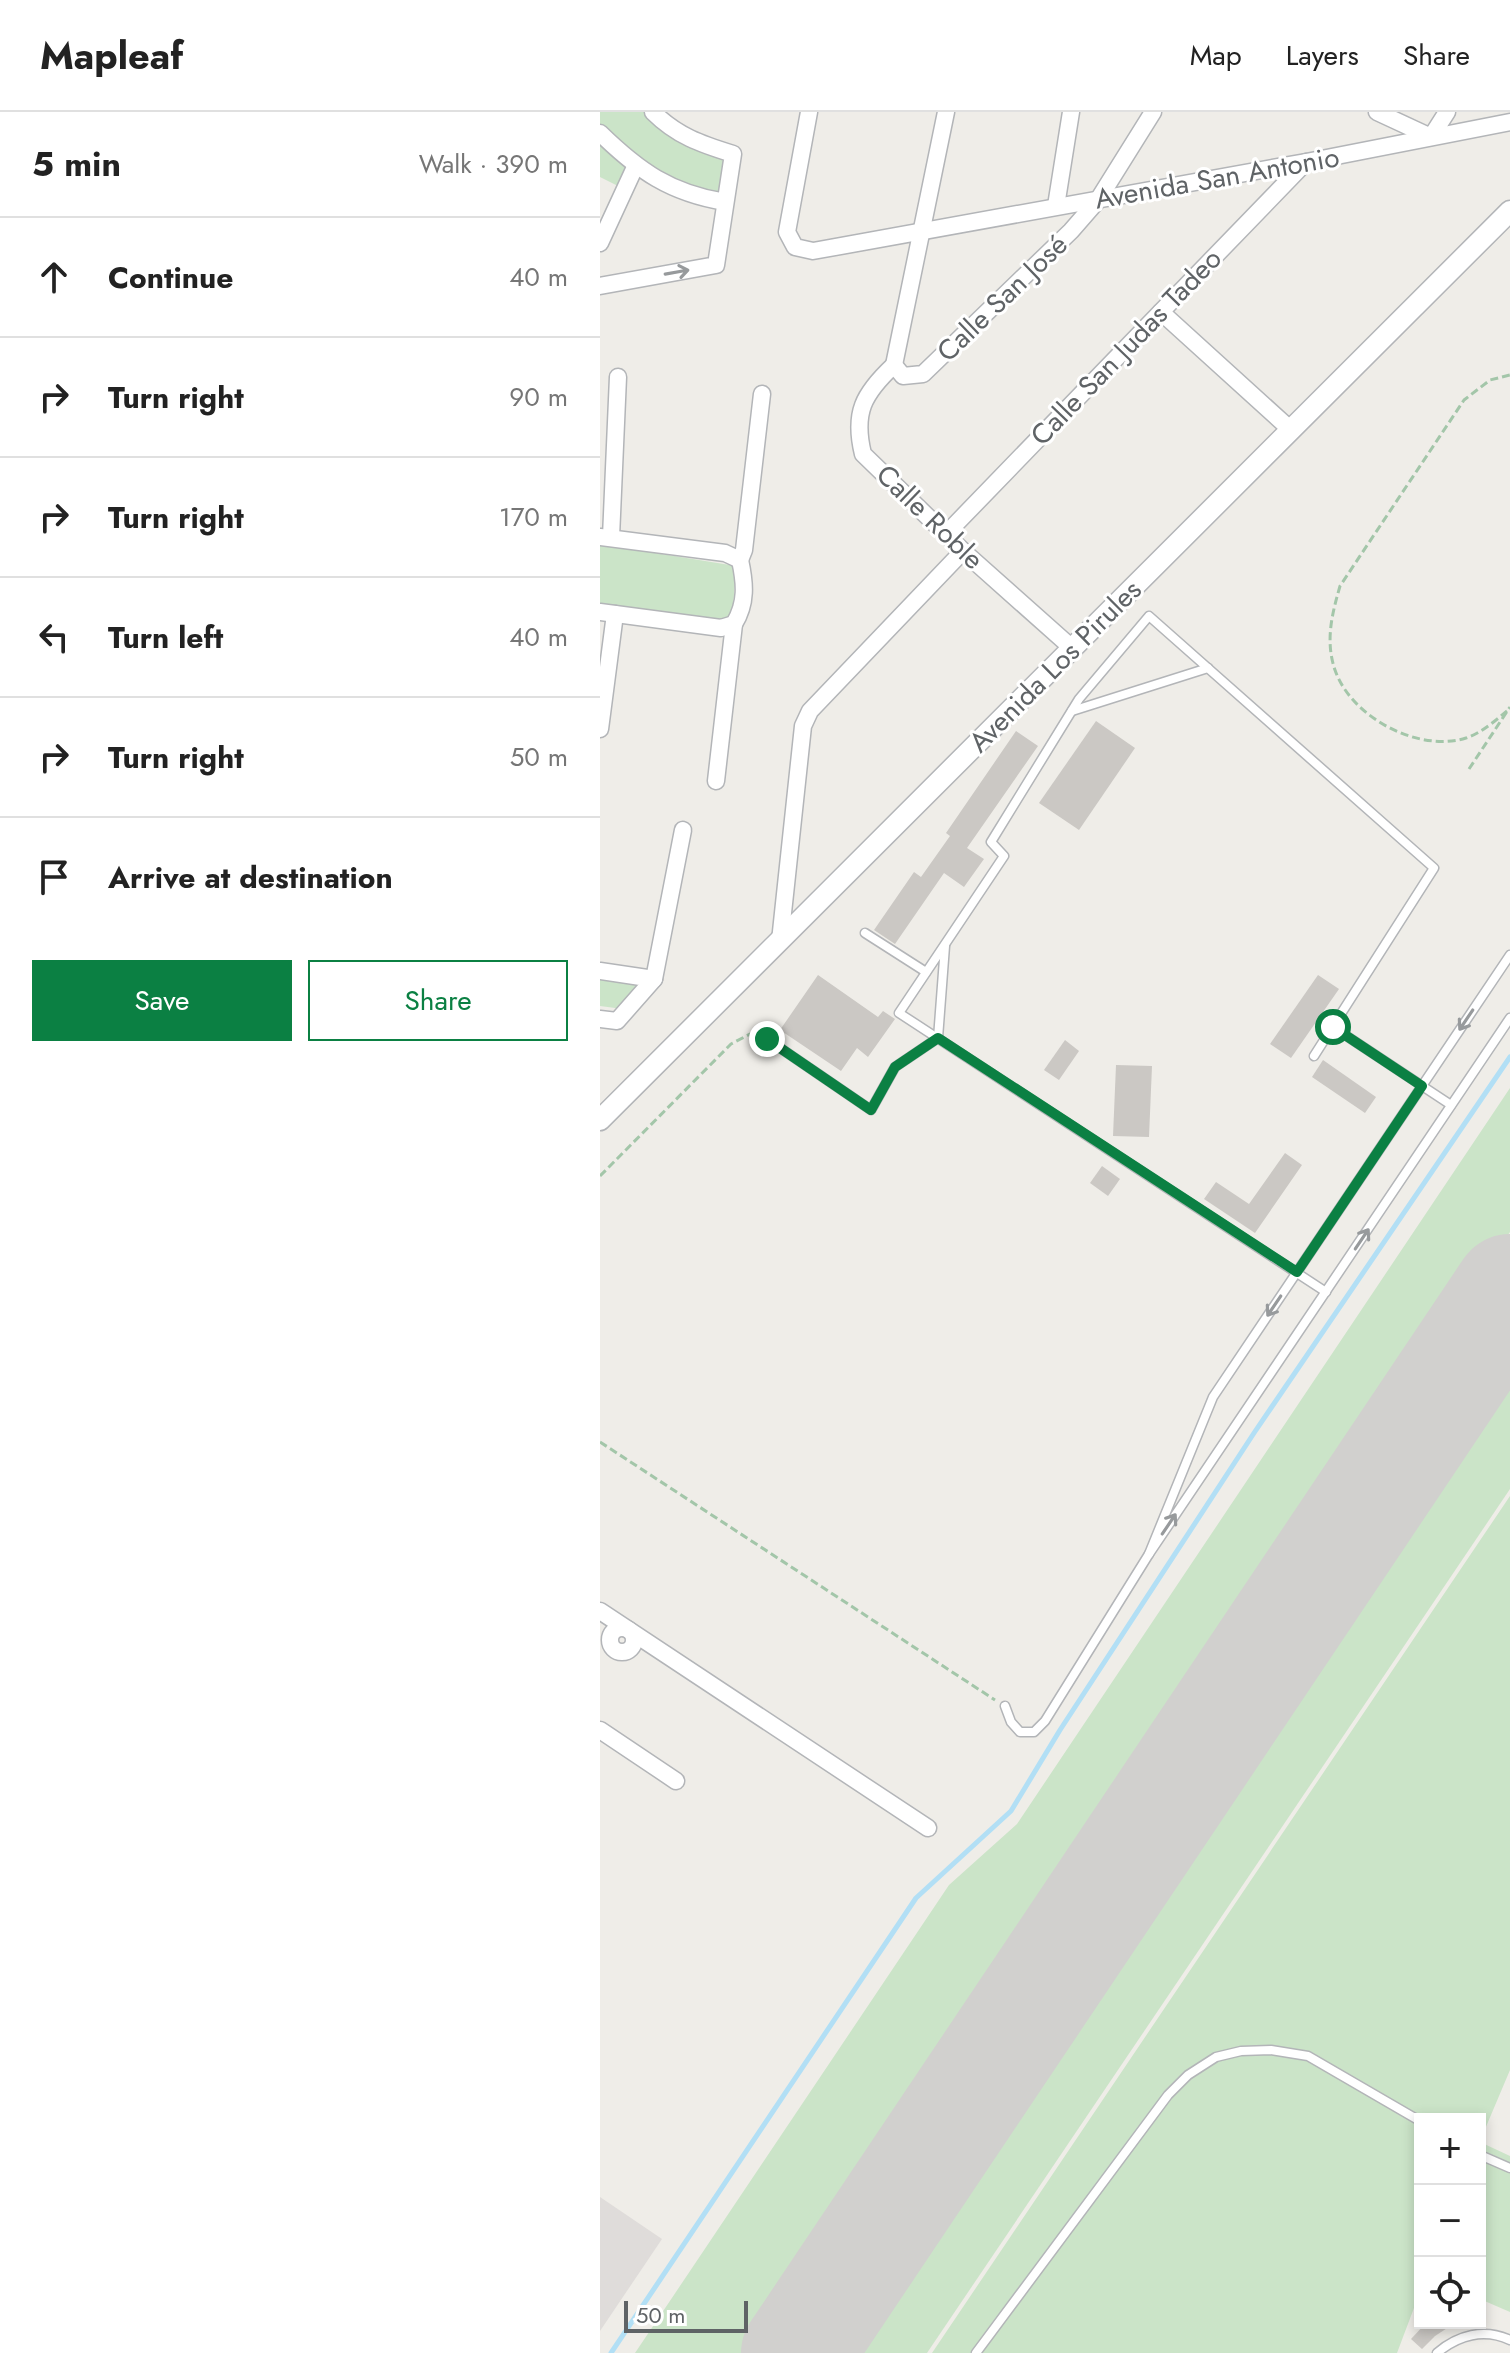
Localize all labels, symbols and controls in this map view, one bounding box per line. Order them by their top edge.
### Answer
text: Mapleaf [40,28,183,83]
text: Map [1190,35,1242,76]
text: Layers [1286,35,1359,76]
text: Share [1403,35,1470,76]
street label: Avenida San Antonio [1092,136,1342,220]
text: 5 min [32,140,121,189]
text: Walk · 390 m [419,145,568,183]
street label: Calle San José [927,225,1077,371]
street label: Calle San Judas Tadeo [1021,239,1231,455]
icon: ahead [32,255,76,299]
text: Continue [108,256,234,299]
text: 40 m [509,258,568,296]
one-way arrow [663,264,689,279]
icon: right [32,375,76,419]
text: Turn right [108,376,244,419]
text: 90 m [509,378,568,416]
street label: Calle Roble [867,455,993,579]
icon: right [32,495,76,539]
text: Turn right [108,496,244,539]
text: 170 m [499,498,568,536]
street label: Avenida Los Pirules [959,570,1151,762]
icon: left [32,615,76,659]
text: Turn left [108,616,223,659]
text: 40 m [509,618,568,656]
icon: right [32,735,76,779]
text: Turn right [108,736,244,779]
text: 50 m [510,738,568,776]
icon: arrive [32,855,76,899]
text: Arrive at destination [108,856,393,899]
button: Save [32,960,292,1041]
button: Share [308,960,568,1041]
route start [1315,1009,1351,1045]
one-way arrow [1458,1009,1475,1031]
route end [749,1021,785,1057]
one-way arrow [1354,1228,1370,1250]
one-way arrow [1266,1294,1283,1316]
one-way arrow [1161,1513,1177,1535]
map controls [1414,2113,1486,2329]
button: + [1414,2113,1486,2185]
button: − [1414,2185,1486,2257]
button: locate [1414,2257,1486,2329]
scale bar [624,2297,748,2333]
text: 50 m [636,2299,685,2331]

